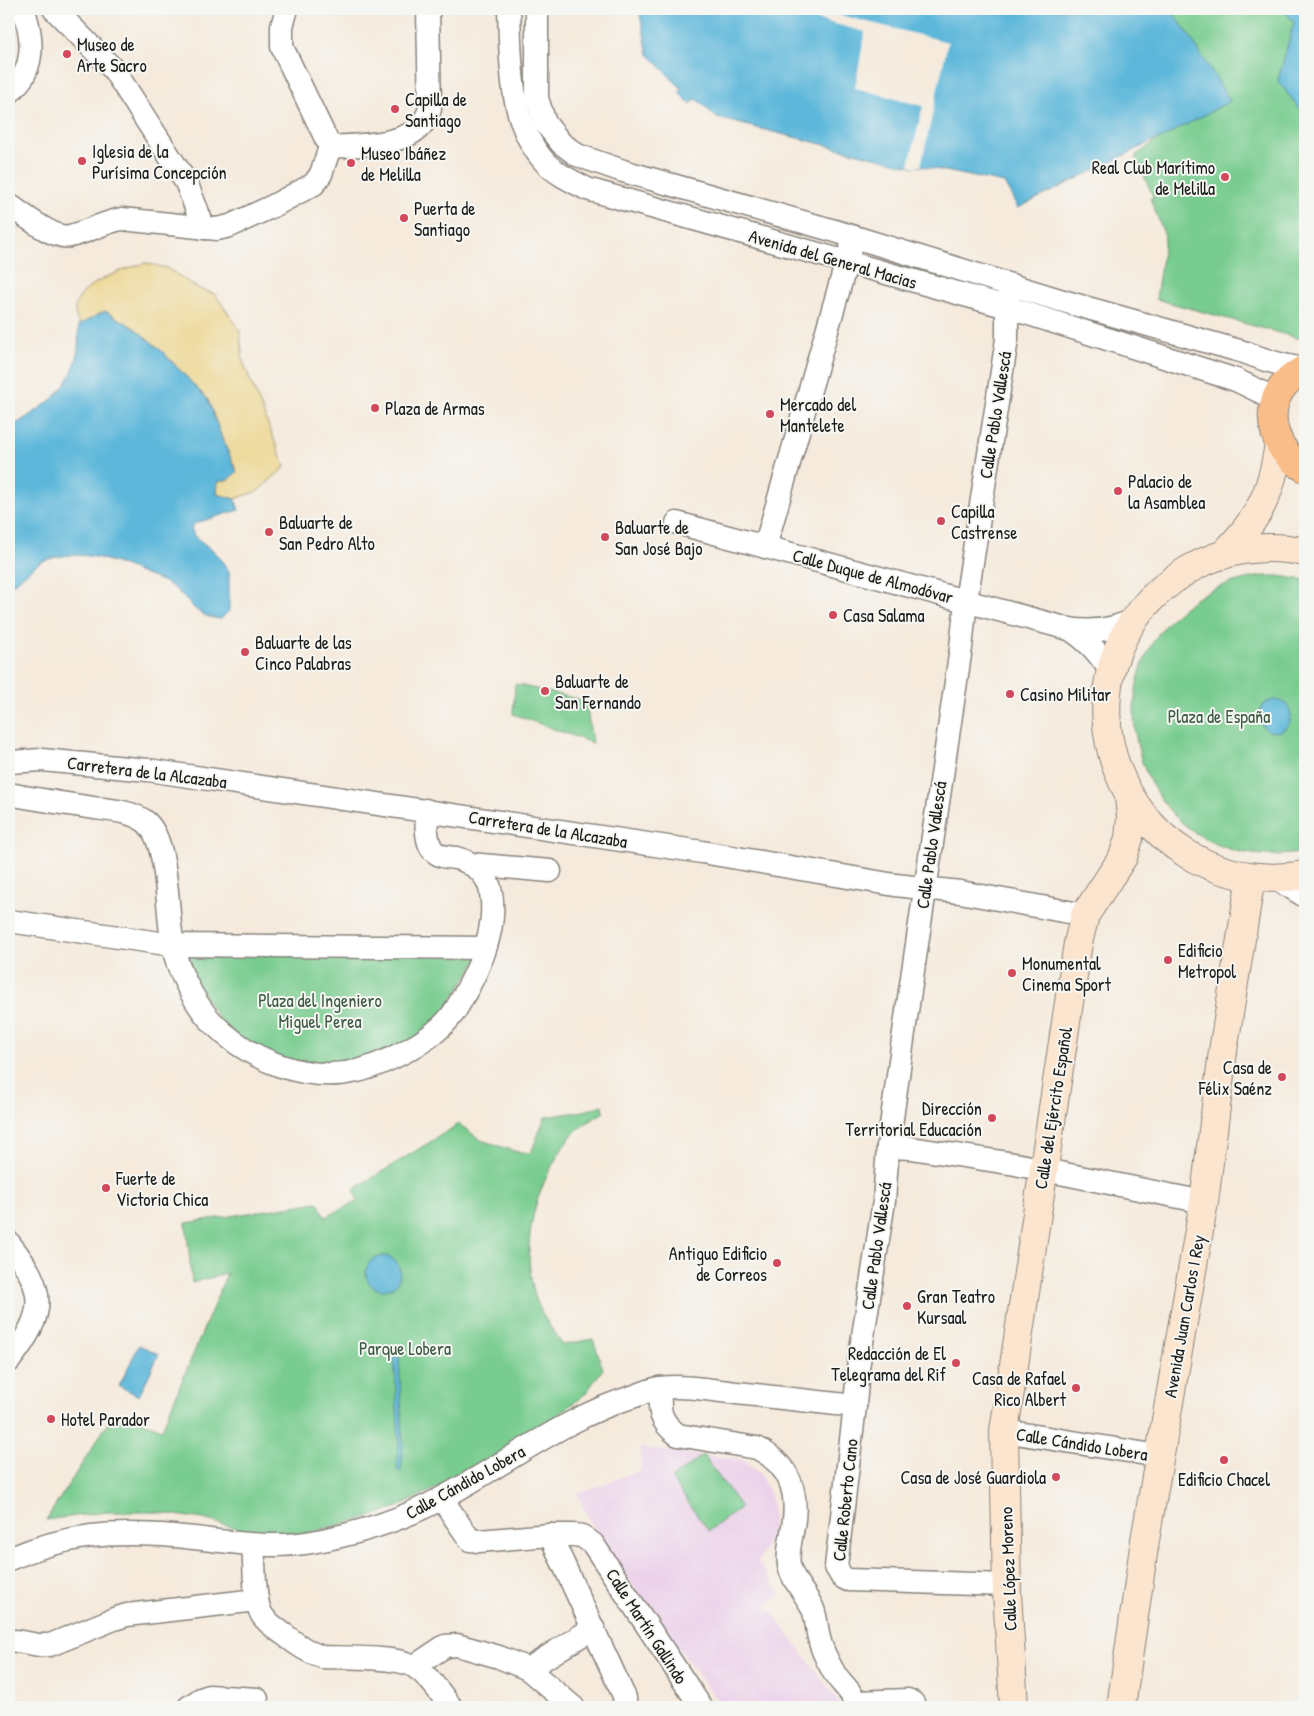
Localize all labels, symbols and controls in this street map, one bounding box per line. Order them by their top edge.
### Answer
place label: Museo de Arte Sacro [77,32,147,78]
marker: Museo de Arte Sacro [61,48,73,60]
place label: Capilla de Santiago [405,87,467,133]
marker: Capilla de Santiago [389,103,401,115]
place label: Iglesia de la Purísima Concepción [92,139,227,185]
place label: Museo Ibáñez de Melilla [361,141,446,187]
marker: Iglesia de la Purísima Concepción [76,155,88,167]
place label: Real Club Marítimo de Melilla [1092,155,1215,201]
marker: Museo Ibáñez de Melilla [345,157,357,169]
marker: Real Club Marítimo de Melilla [1219,171,1231,183]
place label: Puerta de Santiago [414,196,476,242]
marker: Puerta de Santiago [398,212,410,224]
street label: Avenida del General Macias [746,223,920,295]
street label: Calle Pablo Vallescá [973,350,1017,480]
place label: Mercado del Mantelete [780,392,856,438]
place label: Plaza de Armas [385,396,485,421]
marker: Plaza de Armas [369,402,381,414]
marker: Mercado del Mantelete [764,408,776,420]
place label: Palacio de la Asamblea [1128,469,1205,515]
marker: Palacio de la Asamblea [1112,485,1124,497]
place label: Capilla Castrense [951,499,1017,545]
place label: Baluarte de San Pedro Alto [279,510,375,556]
place label: Baluarte de San José Bajo [615,515,702,561]
marker: Capilla Castrense [935,515,947,527]
marker: Baluarte de San Pedro Alto [263,526,275,538]
marker: Baluarte de San José Bajo [599,531,611,543]
street label: Calle Duque de Almodóvar [790,543,956,609]
place label: Casa Salama [843,603,925,628]
marker: Casa Salama [827,609,839,621]
place label: Baluarte de las Cinco Palabras [255,630,352,676]
marker: Baluarte de las Cinco Palabras [239,646,251,658]
place label: Baluarte de San Fernando [555,669,641,715]
place label: Casino Militar [1020,682,1111,707]
marker: Baluarte de San Fernando [539,685,551,697]
marker: Casino Militar [1004,688,1016,700]
park label: Plaza de España [1168,704,1270,729]
street label: Carretera de la Alcazaba [66,750,228,794]
street label: Calle Pablo Vallescá [910,780,952,910]
street label: Carretera de la Alcazaba [467,804,629,854]
place label: Edificio Metropol [1178,938,1236,984]
place label: Monumental Cinema Sport [1022,951,1112,997]
marker: Edificio Metropol [1162,954,1174,966]
marker: Monumental Cinema Sport [1006,967,1018,979]
park label: Plaza del Ingeniero Miguel Perea [258,988,382,1034]
street label: Calle del Ejército Español [1028,1025,1078,1191]
place label: Casa de Félix Saénz [1198,1055,1272,1101]
marker: Casa de Félix Saénz [1276,1071,1288,1083]
place label: Dirección Territorial Educación [846,1096,982,1142]
marker: Dirección Territorial Educación [986,1112,998,1124]
place label: Fuerte de Victoria Chica [115,1166,208,1212]
street label: Calle Pablo Vallescá [855,1181,897,1311]
marker: Fuerte de Victoria Chica [100,1182,112,1194]
street label: Avenida Juan Carlos I Rey [1157,1232,1211,1399]
place label: Antiguo Edificio de Correos [669,1241,767,1287]
marker: Antiguo Edificio de Correos [771,1257,783,1269]
place label: Gran Teatro Kursaal [917,1284,995,1330]
marker: Gran Teatro Kursaal [901,1300,913,1312]
park label: Parque Lobera [359,1336,451,1361]
place label: Redacción de El Telegrama del Rif [831,1341,947,1387]
marker: Redacción de El Telegrama del Rif [950,1357,962,1369]
place label: Casa de Rafael Rico Albert [972,1366,1067,1412]
marker: Casa de Rafael Rico Albert [1070,1382,1082,1394]
place label: Hotel Parador [61,1407,150,1432]
marker: Hotel Parador [45,1413,57,1425]
street label: Calle Cándido Lobera [1014,1421,1150,1467]
street label: Calle Roberto Cano [826,1438,864,1562]
street label: Calle Cándido Lobera [401,1439,529,1525]
marker: Edificio Chacel [1218,1454,1230,1466]
place label: Casa de José Guardiola [901,1465,1046,1490]
place label: Edificio Chacel [1178,1467,1270,1492]
marker: Casa de José Guardiola [1050,1471,1062,1483]
street label: Calle López Moreno [993,1507,1023,1631]
street label: Calle Martín Gallindo [600,1563,694,1689]

